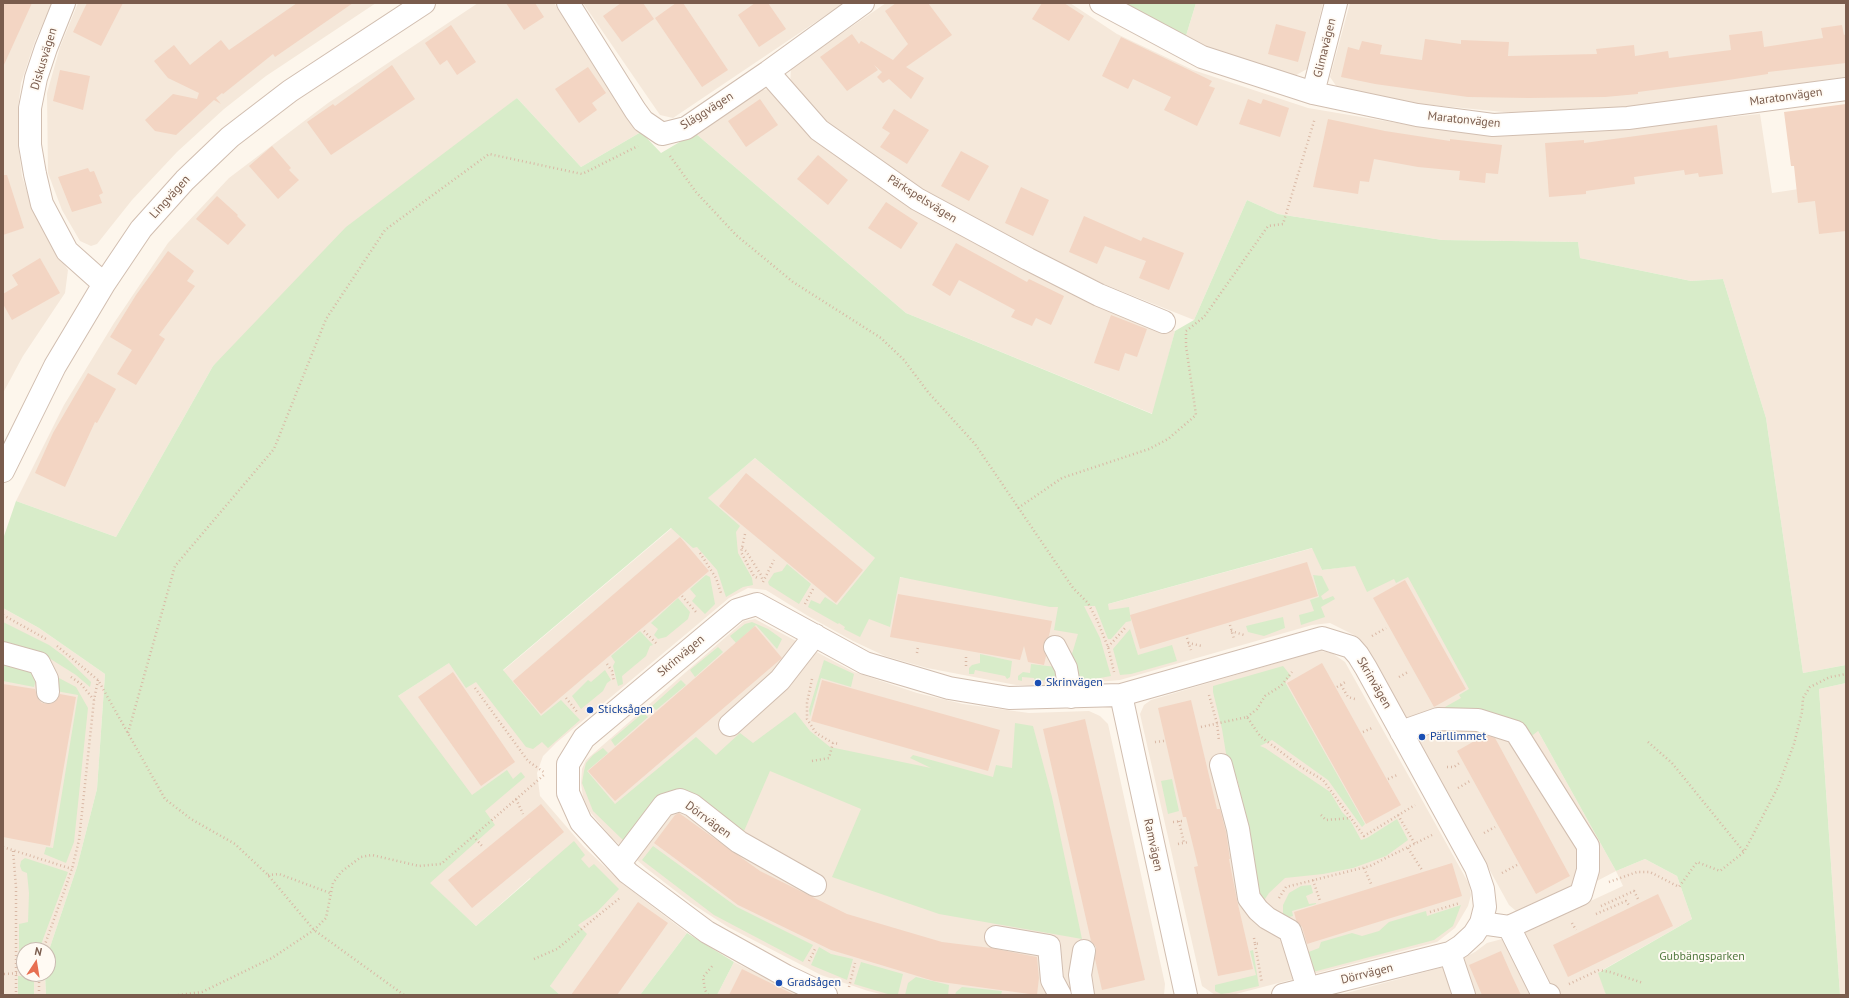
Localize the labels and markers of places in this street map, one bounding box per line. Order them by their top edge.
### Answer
place label: Skrinvägen [1046,676,1103,690]
marker: Skrinvägen [1033,678,1043,688]
place label: Sticksågen [598,703,653,717]
marker: Sticksågen [585,705,595,715]
place label: Pärllimmet [1430,730,1486,744]
marker: Pärllimmet [1417,732,1427,742]
place label: Gradsågen [787,976,841,990]
marker: Gradsågen [774,978,784,988]

